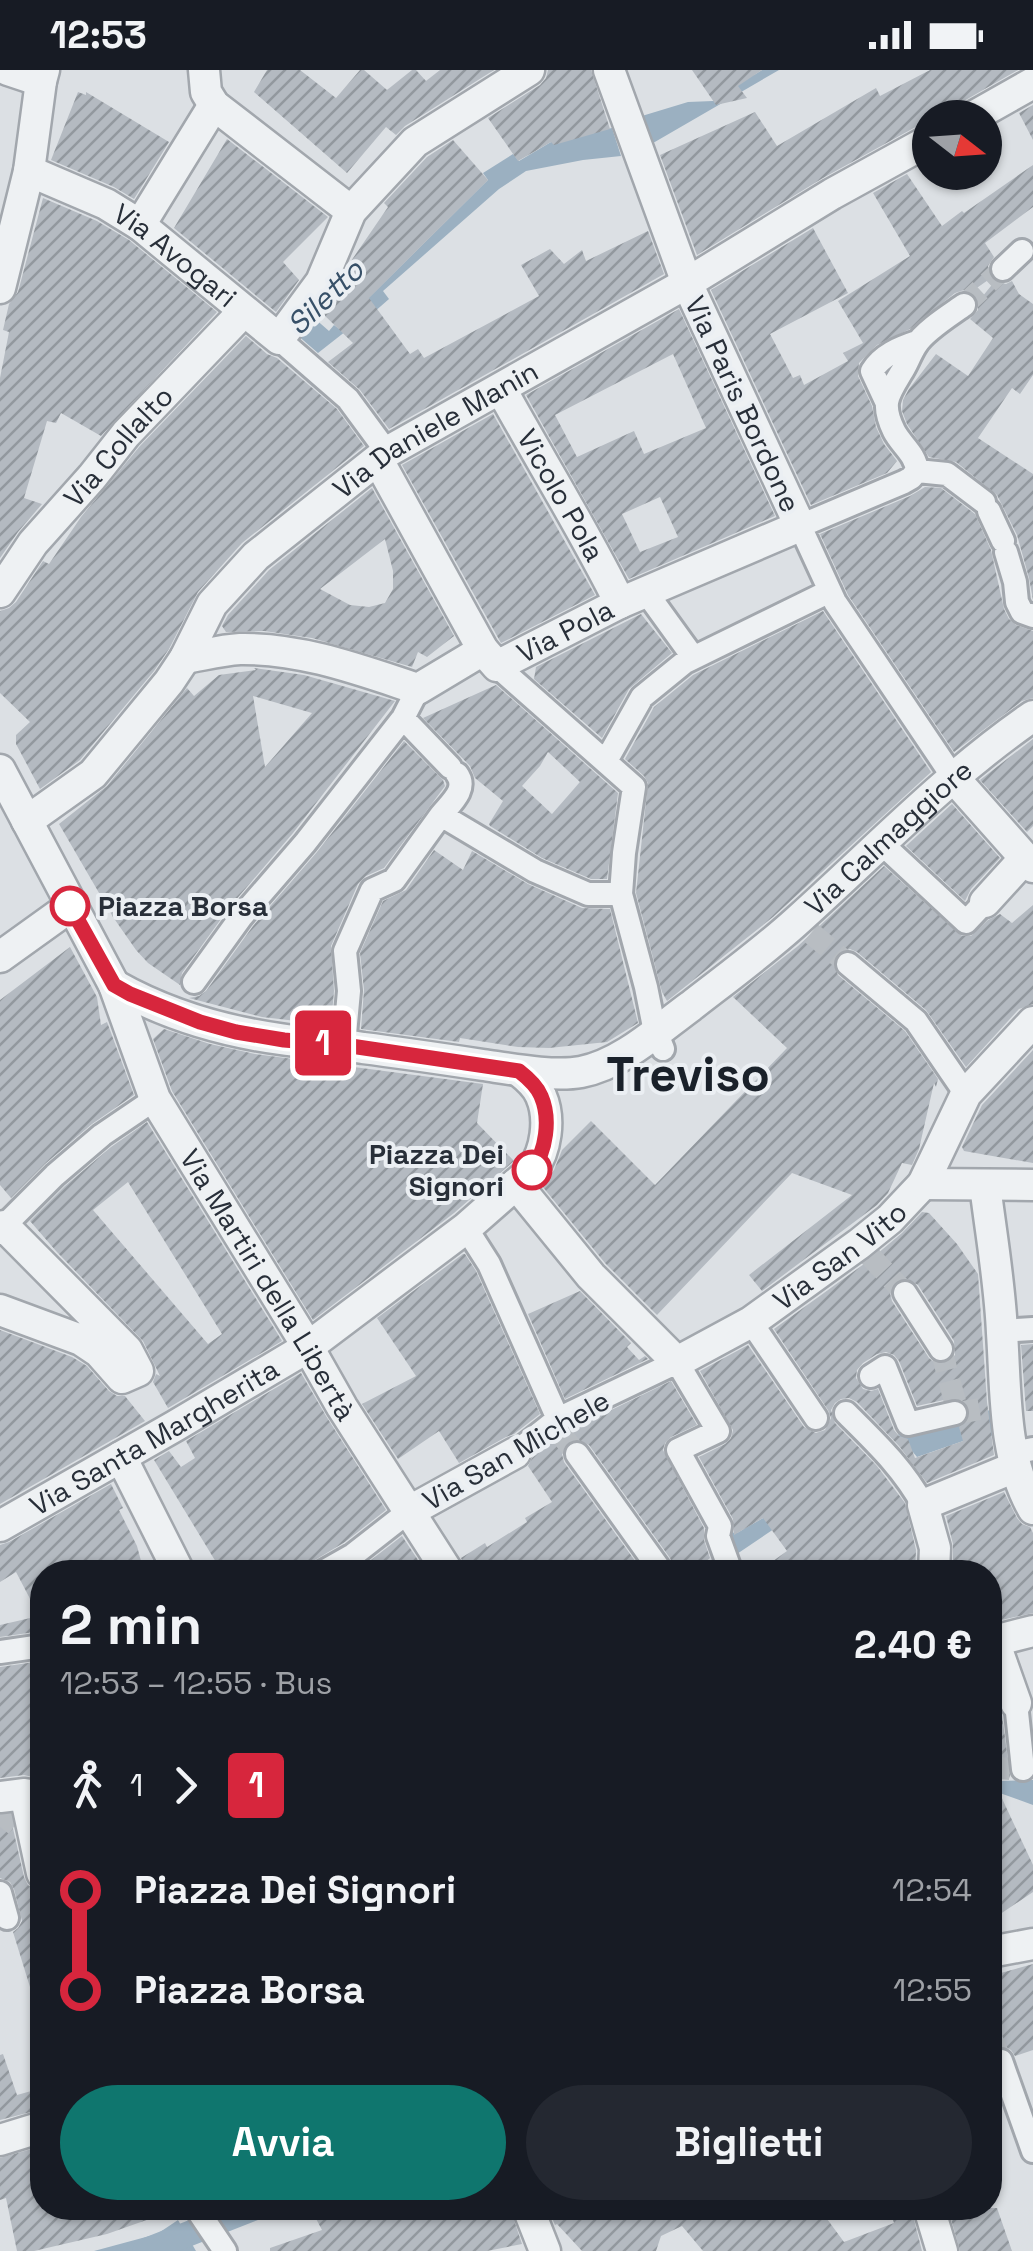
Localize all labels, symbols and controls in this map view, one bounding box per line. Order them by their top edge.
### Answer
text: 12:53 [50,11,147,59]
north arrow [912,100,1002,190]
map controls [912,100,1002,190]
street label: Via Avogari [107,195,244,315]
water label: Siletto [278,250,373,343]
street label: Via Paris Bordone [677,290,809,518]
street label: Via Daniele Manin [325,353,544,506]
street label: Via Collalto [56,378,181,515]
street label: Vicolo Pola [509,423,613,567]
street label: Via Pola [511,591,620,671]
street label: Via Calmaggiore [797,752,980,923]
marker: Piazza Borsa [51,887,89,925]
place label: Piazza Borsa [98,888,268,924]
line badge: 1 [290,1010,356,1076]
text: 1 [315,1021,331,1065]
district label: Treviso [606,1044,770,1105]
place label: Piazza Dei Signori [369,1136,504,1204]
street label: Via Martiri della Libertà [172,1142,364,1427]
marker: Piazza Dei Signori [513,1151,551,1189]
street label: Via San Vito [766,1194,915,1318]
street label: Via Santa Margherita [23,1350,285,1523]
street label: Via San Michele [416,1382,616,1518]
text: 2 min [60,1590,202,1660]
text: 2.40 € [854,1621,972,1669]
text: 12:53 – 12:55 · Bus [60,1663,332,1703]
icon: walk [60,1758,115,1813]
icon: forward [158,1758,213,1813]
text: 1 [248,1763,264,1807]
text: 1 [130,1765,143,1805]
text: Piazza Dei Signori [134,1866,456,1914]
text: 12:54 [892,1870,972,1910]
text: Piazza Borsa [134,1966,365,2014]
text: 12:55 [893,1970,972,2010]
button: Avvia [60,2085,506,2200]
button: Biglietti [526,2085,972,2200]

